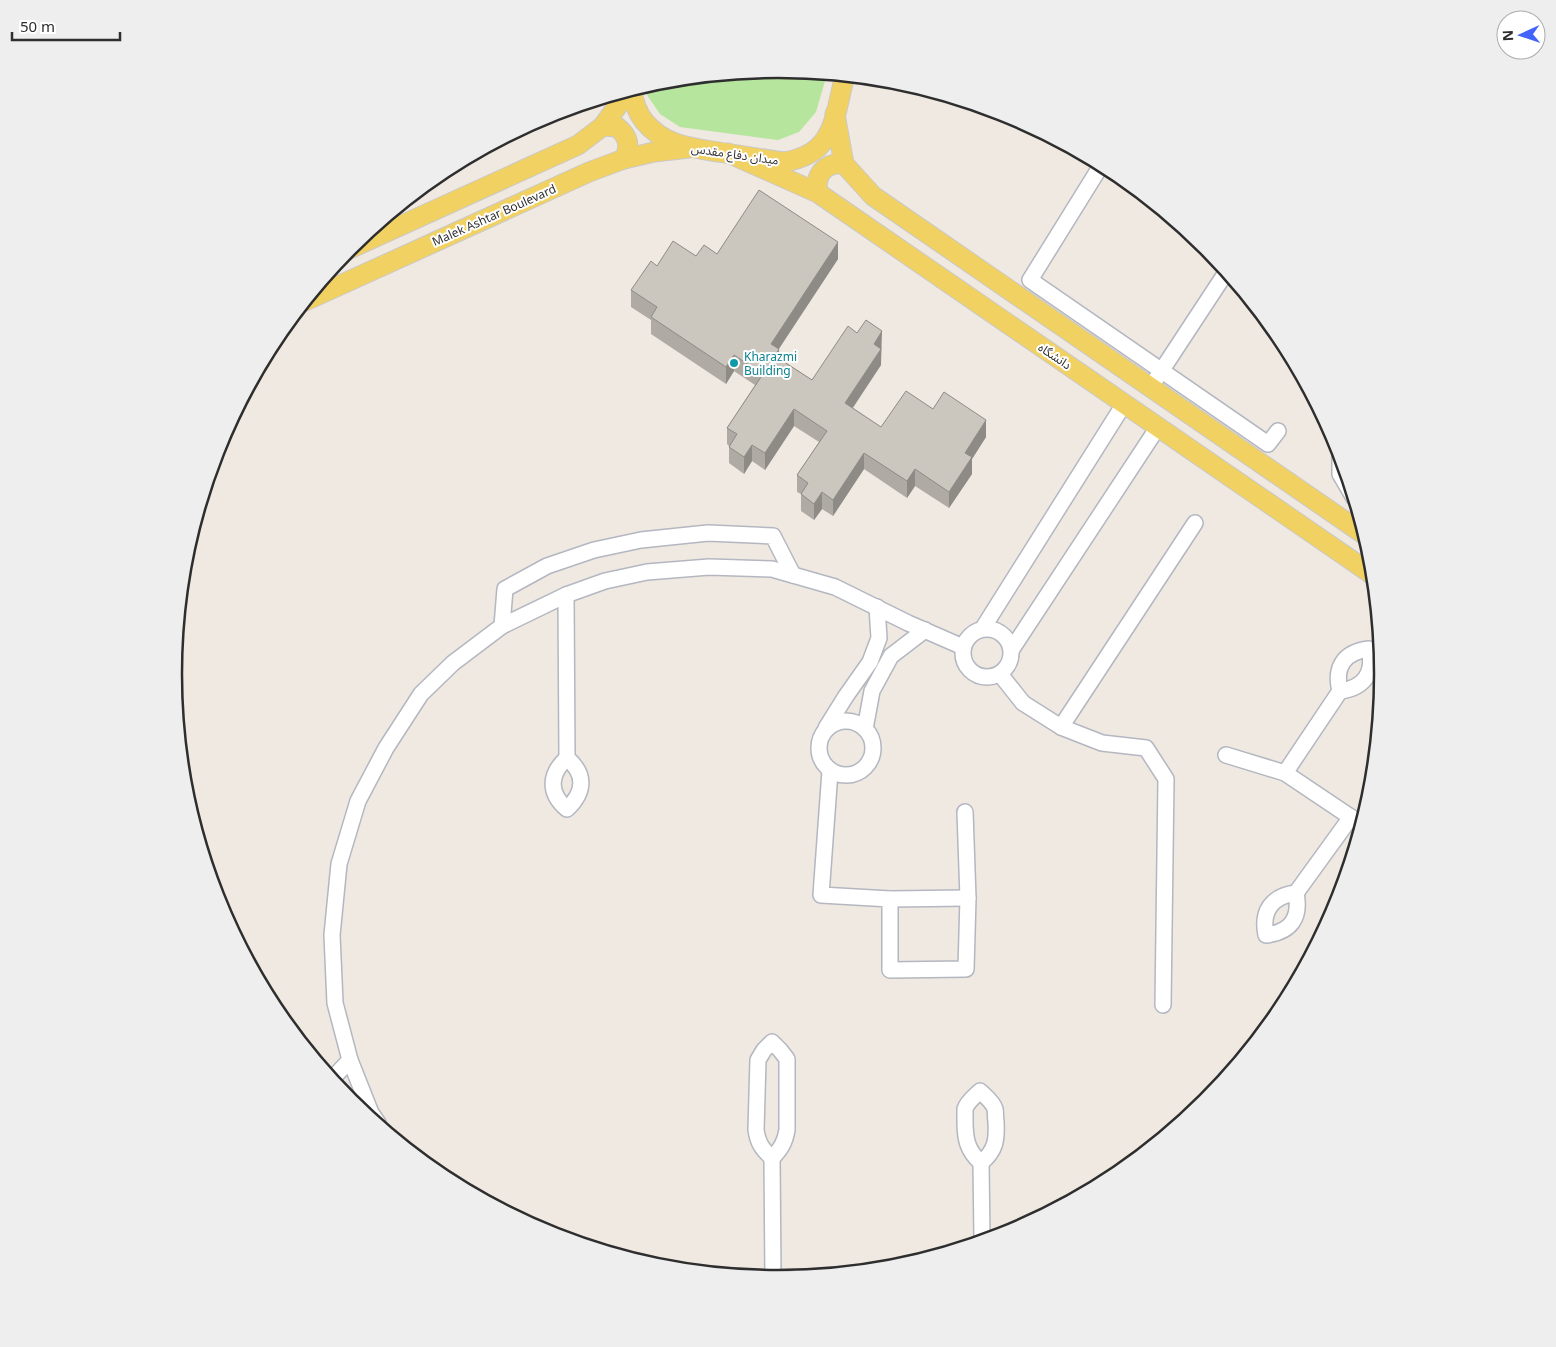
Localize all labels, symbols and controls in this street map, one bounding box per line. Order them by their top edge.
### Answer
scale bar [12,10,120,42]
north arrow [1496,10,1546,60]
text: 50 m [20,16,55,36]
text: N [1498,30,1517,42]
street label: میدان دفاع مقدس [690,139,780,170]
street label: Malek Ashtar Boulevard [429,180,559,250]
street label: دانشگاه [1035,339,1075,373]
place label: Kharazmi Building [744,348,797,379]
marker: Kharazmi Building [728,357,740,369]

